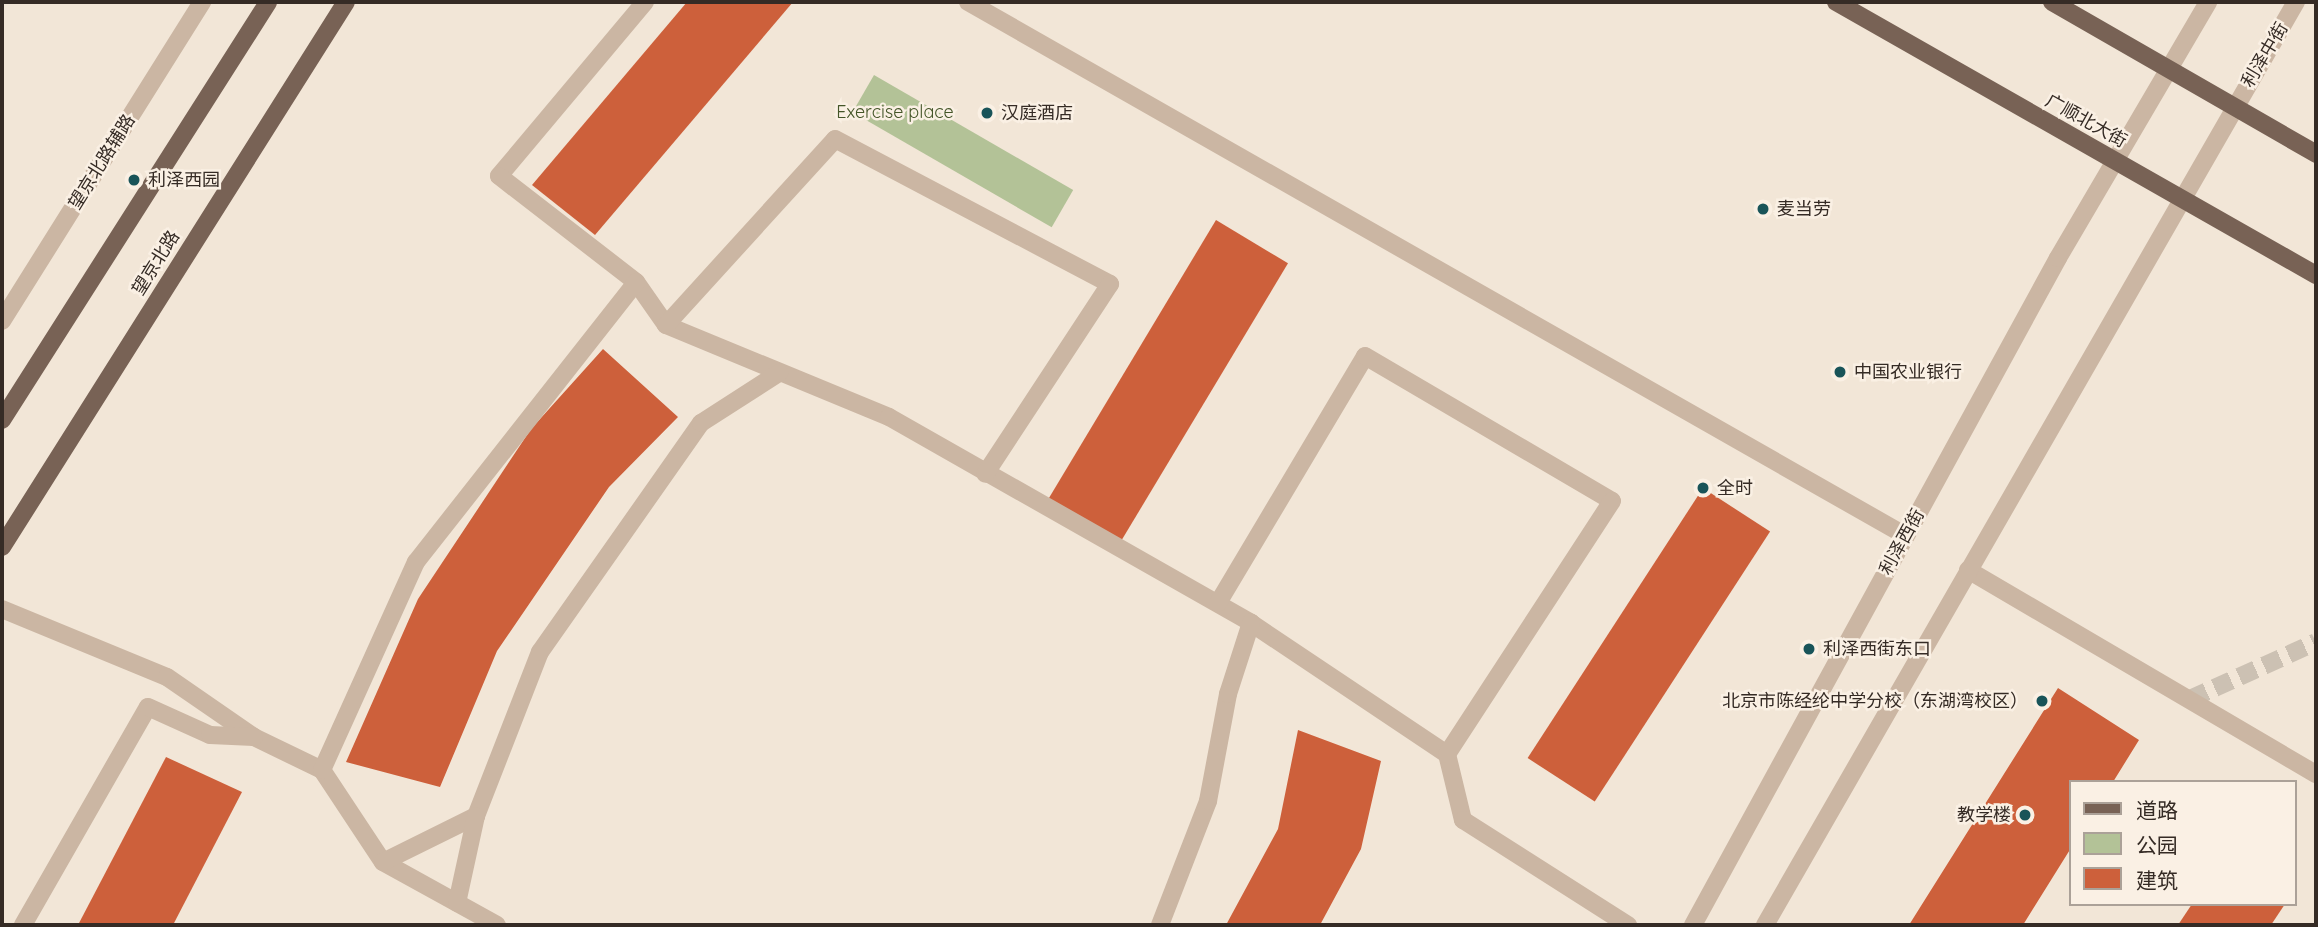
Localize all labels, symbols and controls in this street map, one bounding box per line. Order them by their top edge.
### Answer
street label: 利泽中街 [2237,19,2293,91]
street label: 广顺北大街 [2041,90,2131,152]
park label: Exercise place [836,101,954,123]
place label: 汉庭酒店 [1001,102,1073,124]
marker: 汉庭酒店 [979,105,995,121]
street label: 望京北路辅路 [64,110,140,214]
place label: 利泽西园 [148,169,220,191]
marker: 利泽西园 [126,172,142,188]
place label: 麦当劳 [1777,198,1831,220]
marker: 麦当劳 [1755,201,1771,217]
street label: 望京北路 [128,227,184,299]
place label: 中国农业银行 [1854,361,1962,383]
marker: 中国农业银行 [1832,364,1848,380]
place label: 全时 [1717,477,1753,499]
marker: 全时 [1695,480,1711,496]
street label: 利泽西街 [1875,505,1929,579]
place label: 利泽西街东口 [1823,638,1931,660]
marker: 利泽西街东口 [1801,641,1817,657]
place label: 北京市陈经纶中学分校（东湖湾校区） [1722,690,2028,712]
marker: 北京市陈经纶中学分校（东湖湾校区） [2034,693,2050,709]
legend [2070,780,2297,906]
text: 道路 [2136,797,2178,823]
place label: 教学楼 [1957,804,2011,826]
marker: 教学楼 [2017,807,2033,823]
text: 公园 [2136,832,2178,858]
text: 建筑 [2136,867,2178,893]

